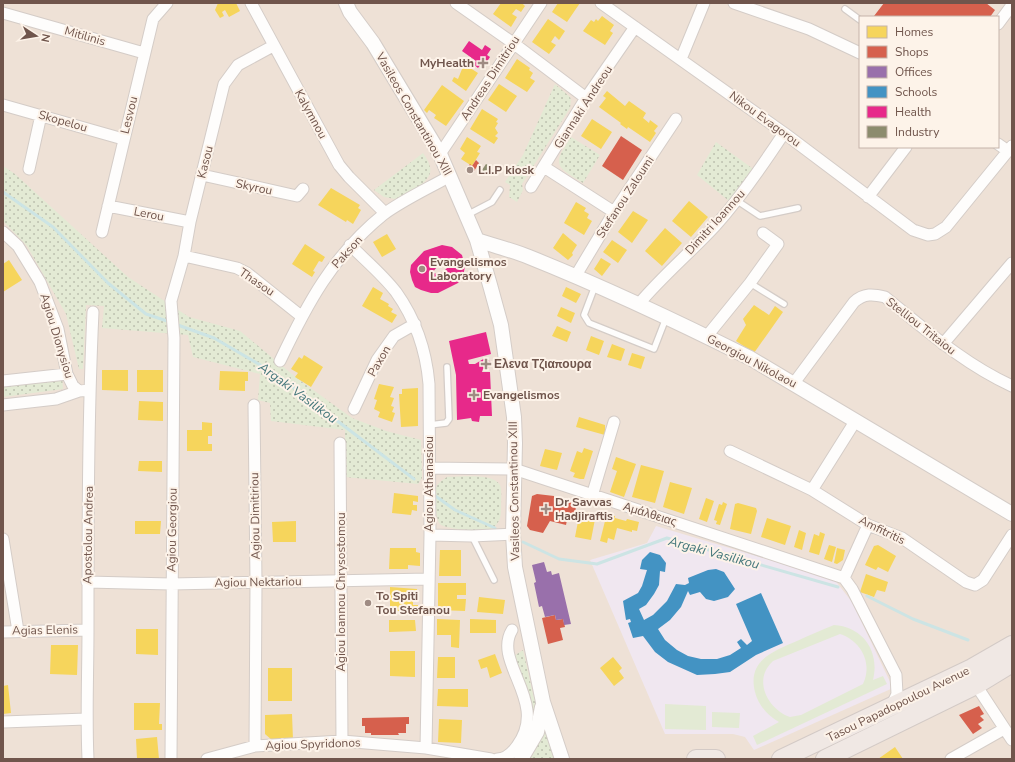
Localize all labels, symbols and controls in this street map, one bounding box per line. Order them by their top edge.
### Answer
north arrow [16,16,56,56]
legend [859,16,999,148]
street label: Mitilinis [63,23,107,50]
text: Homes [895,24,933,40]
text: N [37,32,53,44]
street label: Andreas Dimitriou [457,33,523,123]
text: Shops [895,44,929,60]
street label: Vasileos Constantinou XIII [372,49,456,178]
place label: MyHealth [420,55,474,71]
marker: MyHealth [477,57,489,69]
street label: Giannaki Andreou [550,62,616,152]
text: Offices [895,64,933,80]
text: Schools [895,84,938,100]
street label: Kalymnou [291,87,331,141]
street label: Nikou Evagorou [726,88,804,150]
street label: Lesvou [117,95,141,135]
text: Health [895,104,931,120]
street label: Skopelou [37,106,89,136]
text: Industry [895,124,940,140]
street label: Kasou [193,144,217,180]
street label: Stefanou Zaloumi [592,153,658,241]
place label: L.I.P kiosk [478,162,535,178]
marker: L.I.P kiosk [465,165,475,175]
street label: Skyrou [234,175,274,199]
street label: Dimitri Ioannou [682,186,748,258]
street label: Lerou [133,203,165,225]
street label: Pakson [328,232,366,272]
place label: Evangelismos Laboratory [430,254,507,284]
street label: Thasou [236,264,278,300]
marker: Evangelismos Laboratory [417,264,427,274]
street label: Agiou Dionysiou [36,292,78,380]
street label: Stelliou Tritaiou [883,294,959,358]
street label: Georgiou Nikolaou [704,331,800,391]
street label: Paxon [364,343,394,379]
place label: Ελενα Τζιαπουρα [494,356,592,372]
water label: Argaki Vasilikou [254,358,341,428]
marker: Ελενα Τζιαπουρα [481,359,491,369]
place label: Evangelismos [483,387,560,403]
marker: Evangelismos [468,389,480,401]
street label: Vasileos Constantinou XIII [505,421,523,562]
street label: Agiou Athanasiou [421,436,437,532]
street label: Agiou Dimitiriou [246,472,264,560]
street label: Apostolou Andrea [79,486,97,584]
street label: Agiou Georgiou [163,488,181,572]
place label: Dr Savvas Hadjiraftis [555,494,613,524]
street label: Αμάλθειας [621,498,679,530]
marker: Dr Savvas Hadjiraftis [540,503,552,515]
street label: Agiou Ioannou Chrysostomou [333,512,349,672]
street label: Amfitritis [856,512,908,548]
water label: Argaki Vasilikou [666,532,761,574]
street label: Agiou Nektariou [214,573,302,591]
place label: To Spiti Tou Stefanou [376,588,450,618]
marker: To Spiti Tou Stefanou [363,598,373,608]
street label: Agias Elenis [12,621,78,639]
street label: Tasou Papadopoulou Avenue [824,662,972,746]
street label: Agiou Spyridonos [265,734,361,754]

